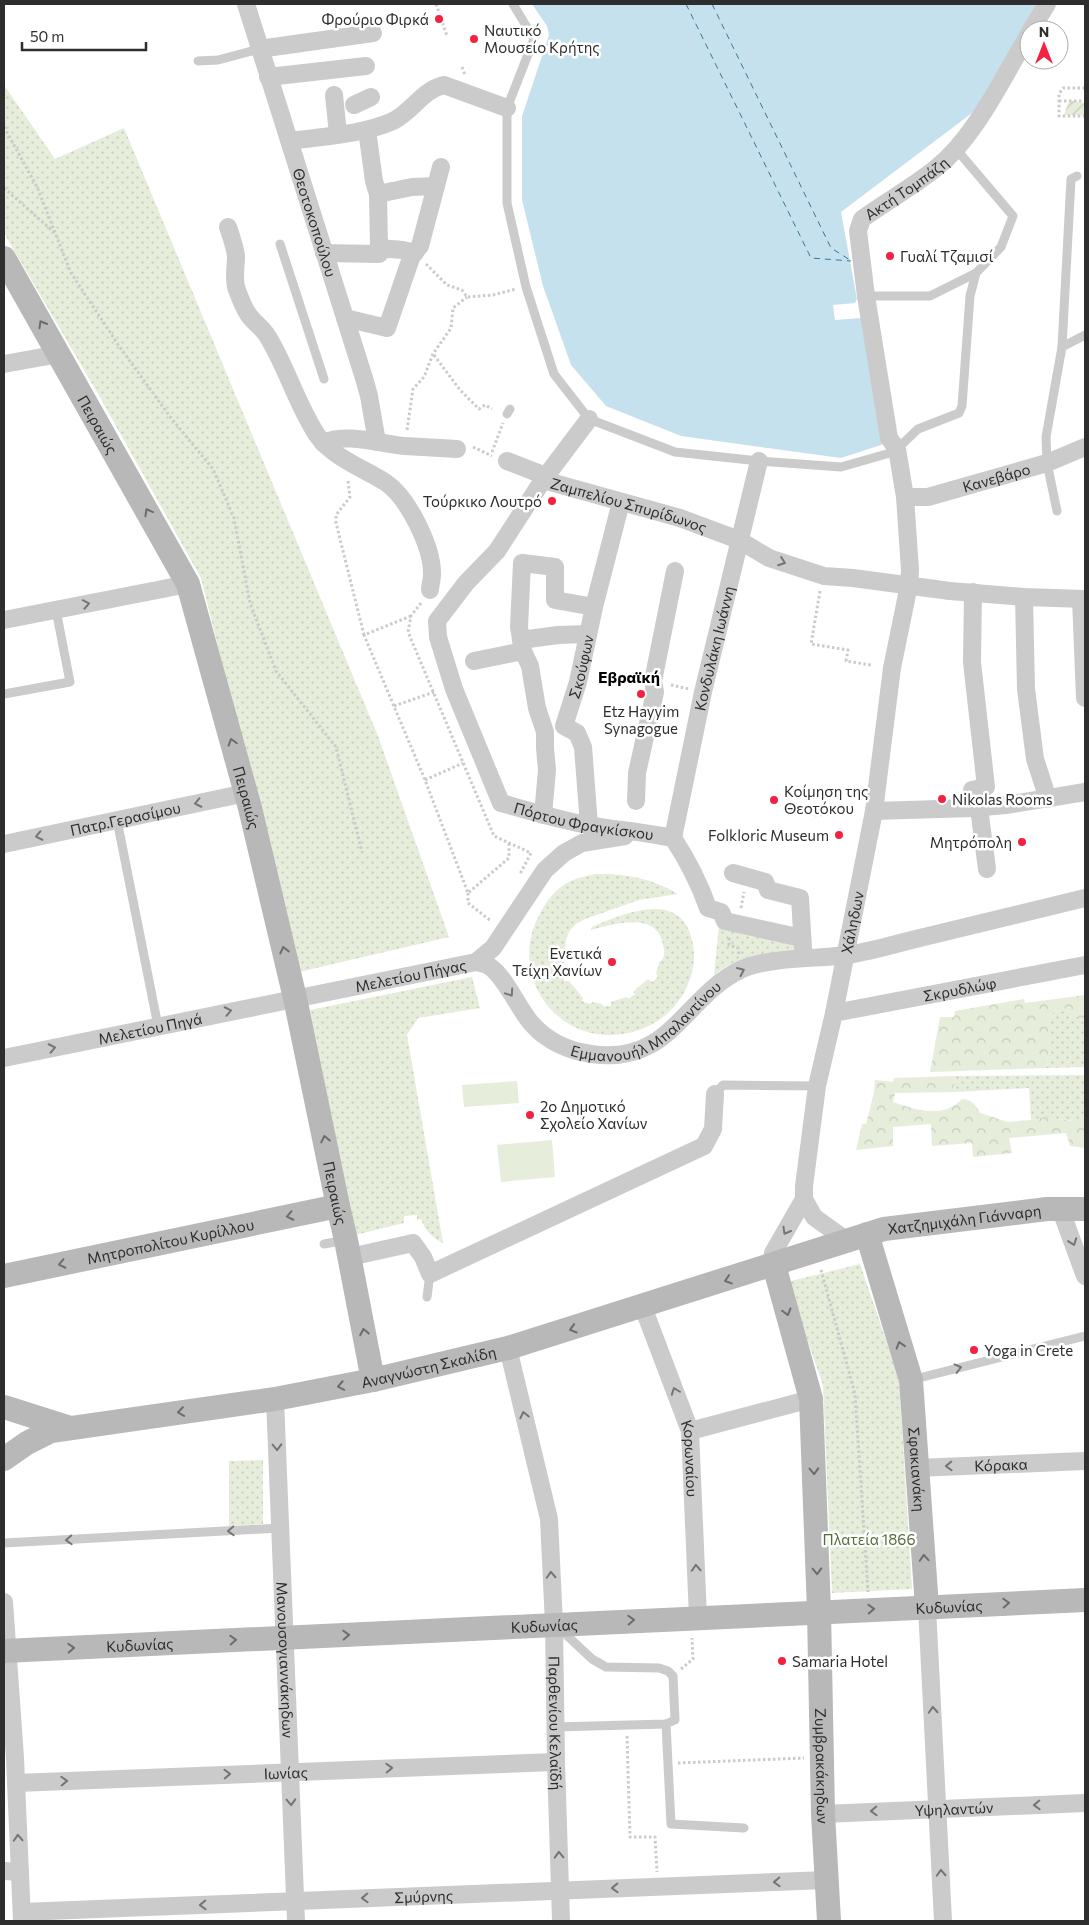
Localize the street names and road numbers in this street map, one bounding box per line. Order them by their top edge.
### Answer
street label: Ακτή Τομπάζη [861,153,952,223]
street label: Θεοτοκοπούλου [289,166,341,279]
street label: Πειραιώς [74,392,122,457]
street label: Κανεβάρο [960,459,1032,496]
street label: Ζαμπελίου Σπυρίδωνος [548,473,709,536]
street label: Κονδυλάκη Ιωάννη [690,584,737,712]
street label: Σκούφων [564,633,597,701]
street label: Πειραιώς [230,764,264,831]
street label: Πατρ.Γερασίμου [68,798,182,839]
street label: Πόρτου Φραγκίσκου [512,798,655,843]
street label: Χάληδων [837,889,867,955]
street label: Μελετίου Πήγας [354,955,468,995]
street label: Σκρυδλώφ [922,973,998,1005]
street label: Εμμανουήλ Μπαλαντίνου [569,977,724,1064]
street label: Μελετίου Πηγά [96,1009,204,1048]
street label: Πειραιώς [320,1159,351,1226]
street label: Χατζημιχάλη Γιάνναρη [887,1201,1042,1237]
street label: Μητροπολίτου Κυρίλλου [85,1215,256,1267]
street label: Αναγνώστη Σκαλίδη [360,1342,498,1391]
street label: Κορωναίου [678,1417,702,1497]
street label: Σφακιανάκη [905,1426,929,1512]
street label: Κόρακα [974,1454,1028,1475]
street label: Μανουσογιαννάκηδων [273,1581,298,1739]
street label: Κυδωνίας [915,1596,983,1617]
street label: Κυδωνίας [510,1615,578,1636]
street label: Κυδωνίας [106,1634,174,1655]
street label: Παρθενίου Κελαϊδή [545,1656,566,1790]
street label: Ζυμβρακάκηδων [812,1708,833,1825]
street label: Ιωνίας [263,1763,308,1782]
street label: Υψηλαντών [914,1798,994,1819]
street label: Σμύρνης [394,1886,453,1906]

